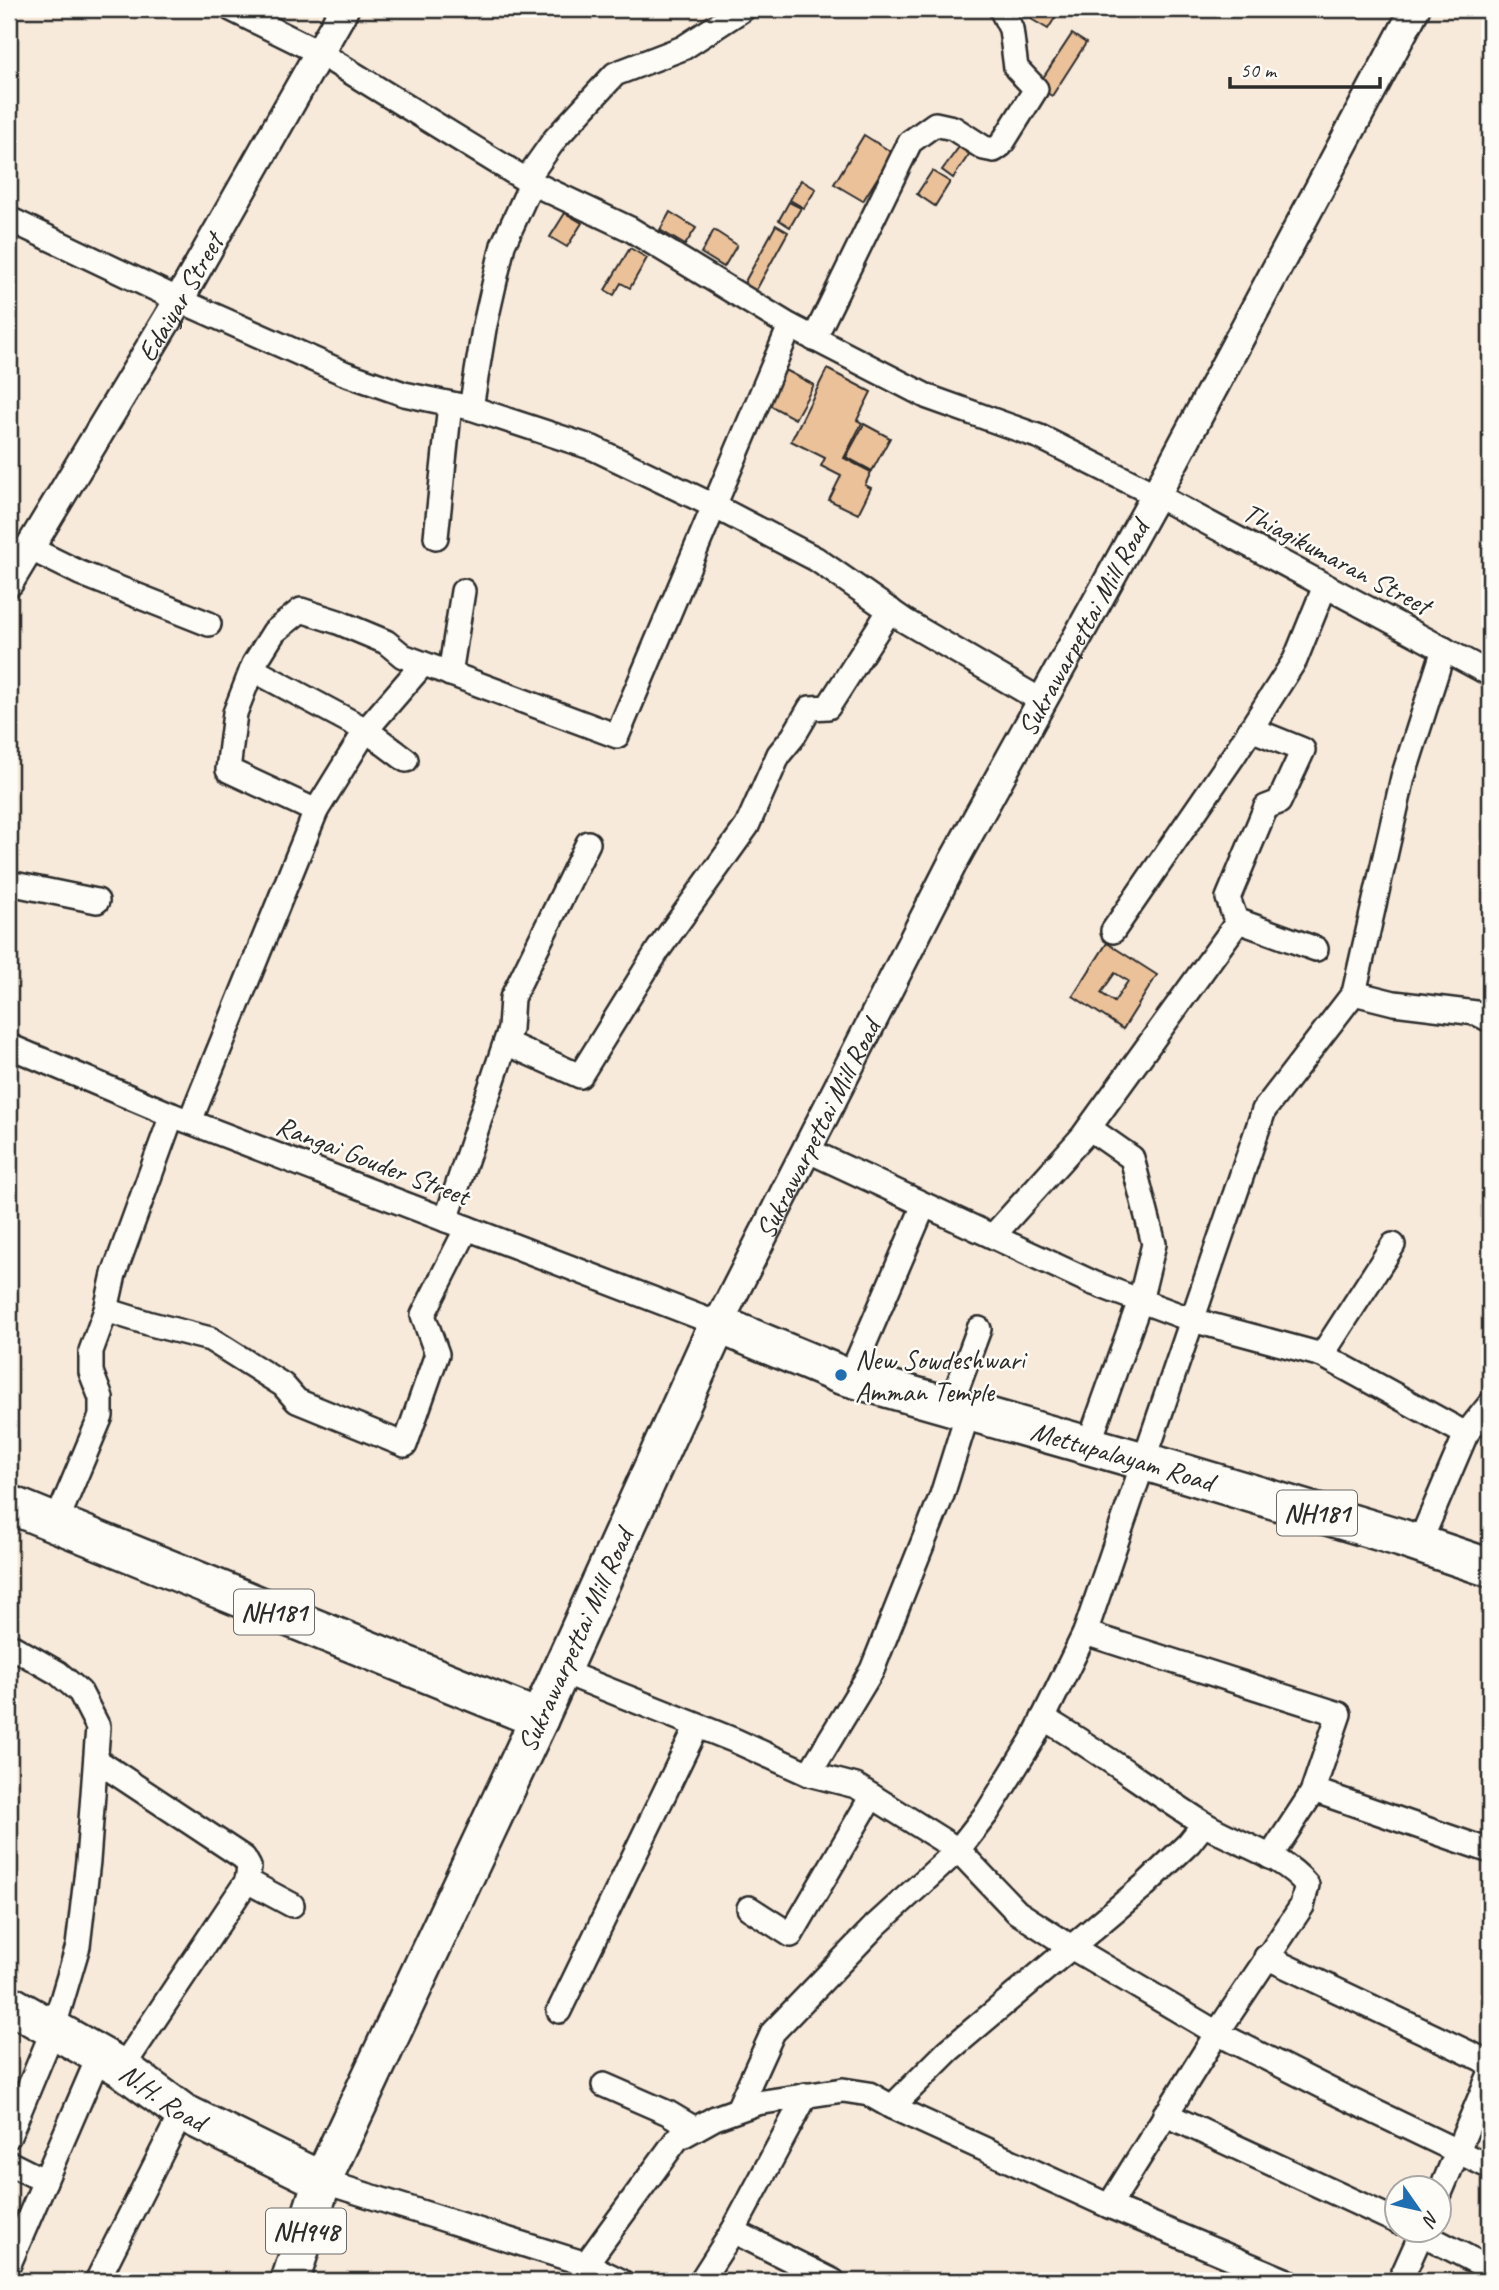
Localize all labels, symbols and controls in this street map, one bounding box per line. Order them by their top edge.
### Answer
scale bar [1230,46,1380,90]
text: 50 m [1240,57,1278,83]
street label: Edaiyar Street [129,224,233,368]
street label: Thiagikumaran Street [1237,494,1440,624]
street label: Sukrawarpettai Mill Road [1009,511,1159,742]
street label: Sukrawarpettai Mill Road [747,1010,890,1244]
street label: Rangai Gouder Street [271,1108,477,1214]
place label: New Sowdeshwari Amman Temple [855,1342,1029,1409]
marker: New Sowdeshwari Amman Temple [833,1367,849,1383]
street label: Mettupalayam Road [1027,1413,1222,1500]
road number: NH181 [1277,1490,1357,1536]
street label: Sukrawarpettai Mill Road [509,1520,643,1757]
road number: NH181 [234,1590,314,1634]
street label: N.H. Road [113,2055,215,2141]
north arrow [1384,2174,1454,2244]
text: N [1416,2206,1445,2232]
road number: NH948 [266,2208,346,2254]

